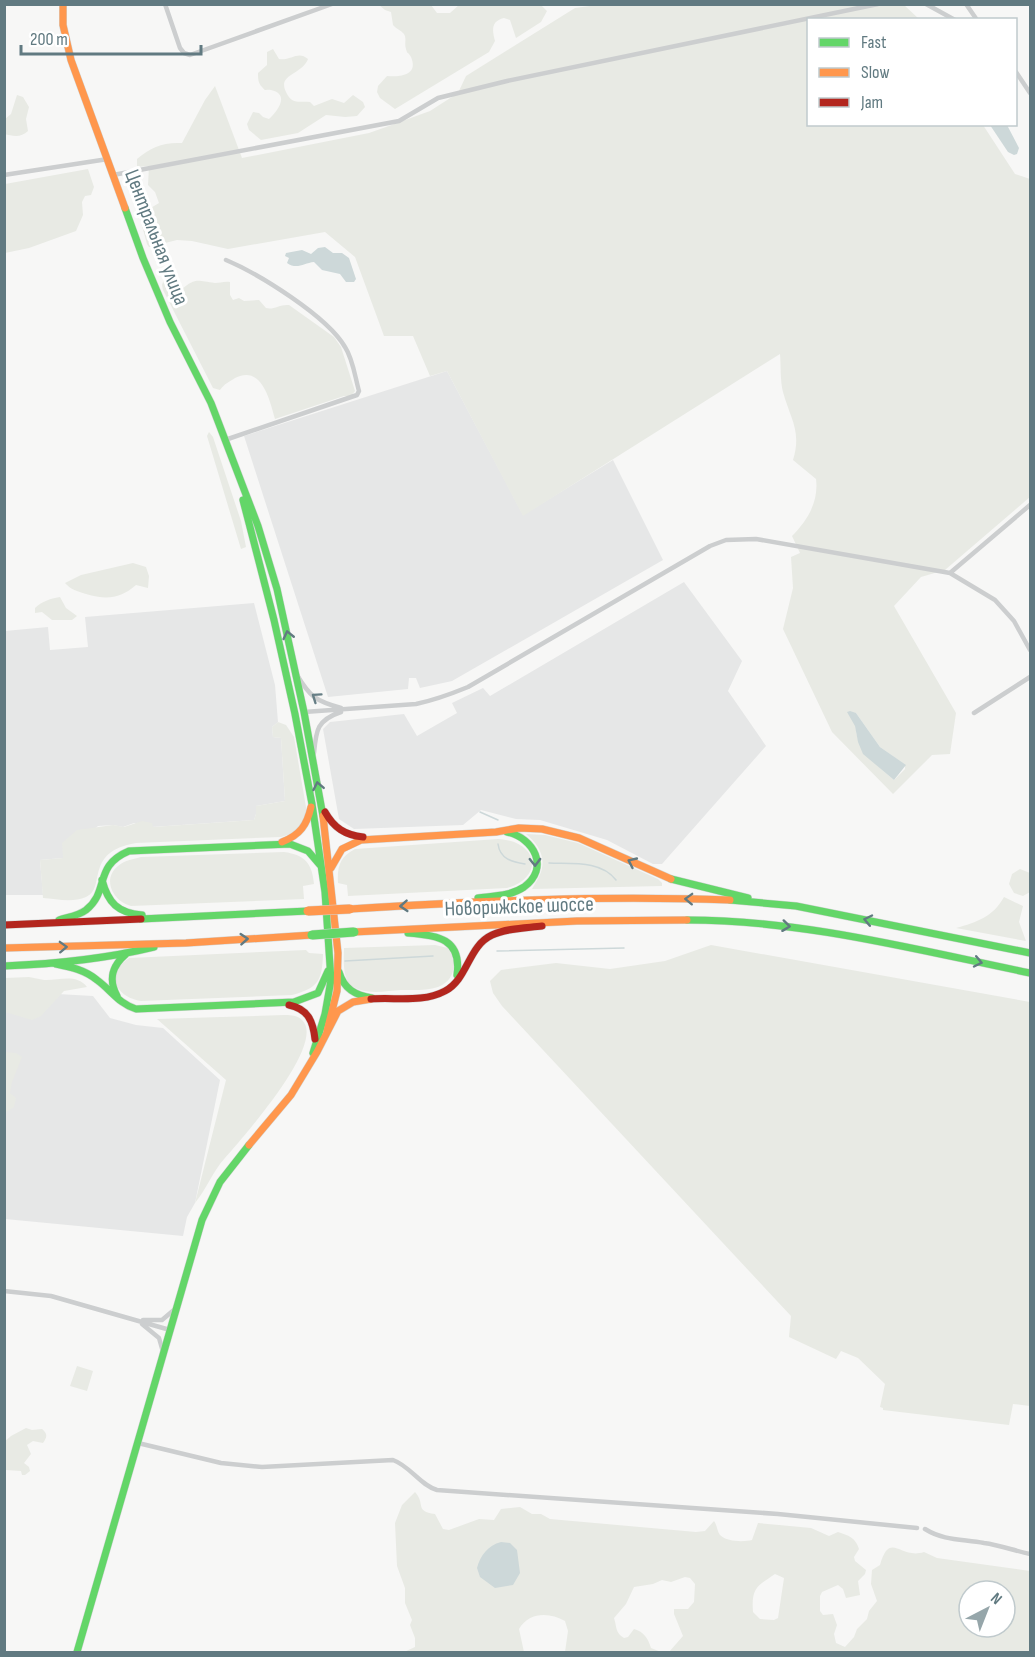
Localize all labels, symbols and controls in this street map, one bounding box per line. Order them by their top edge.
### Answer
scale bar [21,18,201,56]
legend [807,18,1017,126]
text: 200 m [30,29,68,50]
text: Fast [861,32,887,53]
text: Slow [861,62,890,83]
text: Jam [860,92,883,113]
street label: Центральная улица [119,166,194,308]
one-way arrow [282,630,295,640]
one-way arrow [311,693,322,704]
one-way arrow [312,781,325,791]
one-way arrow [529,858,541,867]
one-way arrow [628,858,639,870]
street label: Новорижское шоссе [444,891,594,922]
one-way arrow [684,892,693,905]
one-way arrow [399,899,408,912]
one-way arrow [863,914,873,927]
one-way arrow [782,920,791,932]
one-way arrow [240,933,249,946]
one-way arrow [58,940,67,953]
one-way arrow [973,955,983,968]
north arrow [957,1579,1017,1639]
text: N [987,1589,1006,1609]

